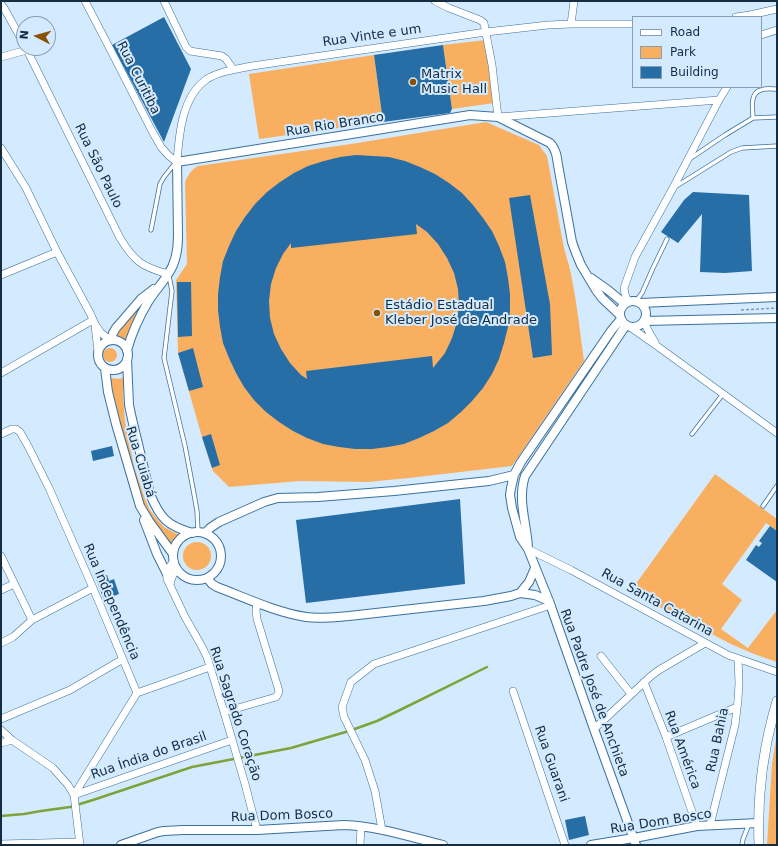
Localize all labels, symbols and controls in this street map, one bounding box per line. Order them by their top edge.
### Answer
north arrow [16,16,56,56]
legend [632,16,762,88]
street label: Rua Vinte e um [322,21,422,51]
text: Road [670,25,700,39]
text: N [18,30,32,40]
street label: Rua Curitiba [113,39,163,117]
text: Park [670,45,696,59]
text: Building [670,65,719,79]
place label: Matrix Music Hall [421,67,487,98]
marker: Matrix Music Hall [408,77,418,87]
street label: Rua Rio Branco [285,110,385,140]
street label: Rua São Paulo [71,121,125,211]
place label: Estádio Estadual Kleber José de Andrade [385,298,537,329]
marker: Estádio Estadual Kleber José de Andrade [372,308,382,318]
street label: Rua Cuiabá [122,424,158,500]
street label: Rua Independência [79,542,143,662]
street label: Rua Santa Catarina [598,566,716,640]
street label: Rua Padre José de Anchieta [556,607,632,779]
street label: Rua Sagrado Coração [206,645,264,783]
street label: Rua Bahia [704,706,732,774]
street label: Rua América [661,709,703,791]
street label: Rua Guarani [531,724,571,804]
street label: Rua Índia do Brasil [89,729,209,783]
street label: Rua Dom Bosco [231,806,333,826]
street label: Rua Dom Bosco [609,806,713,838]

